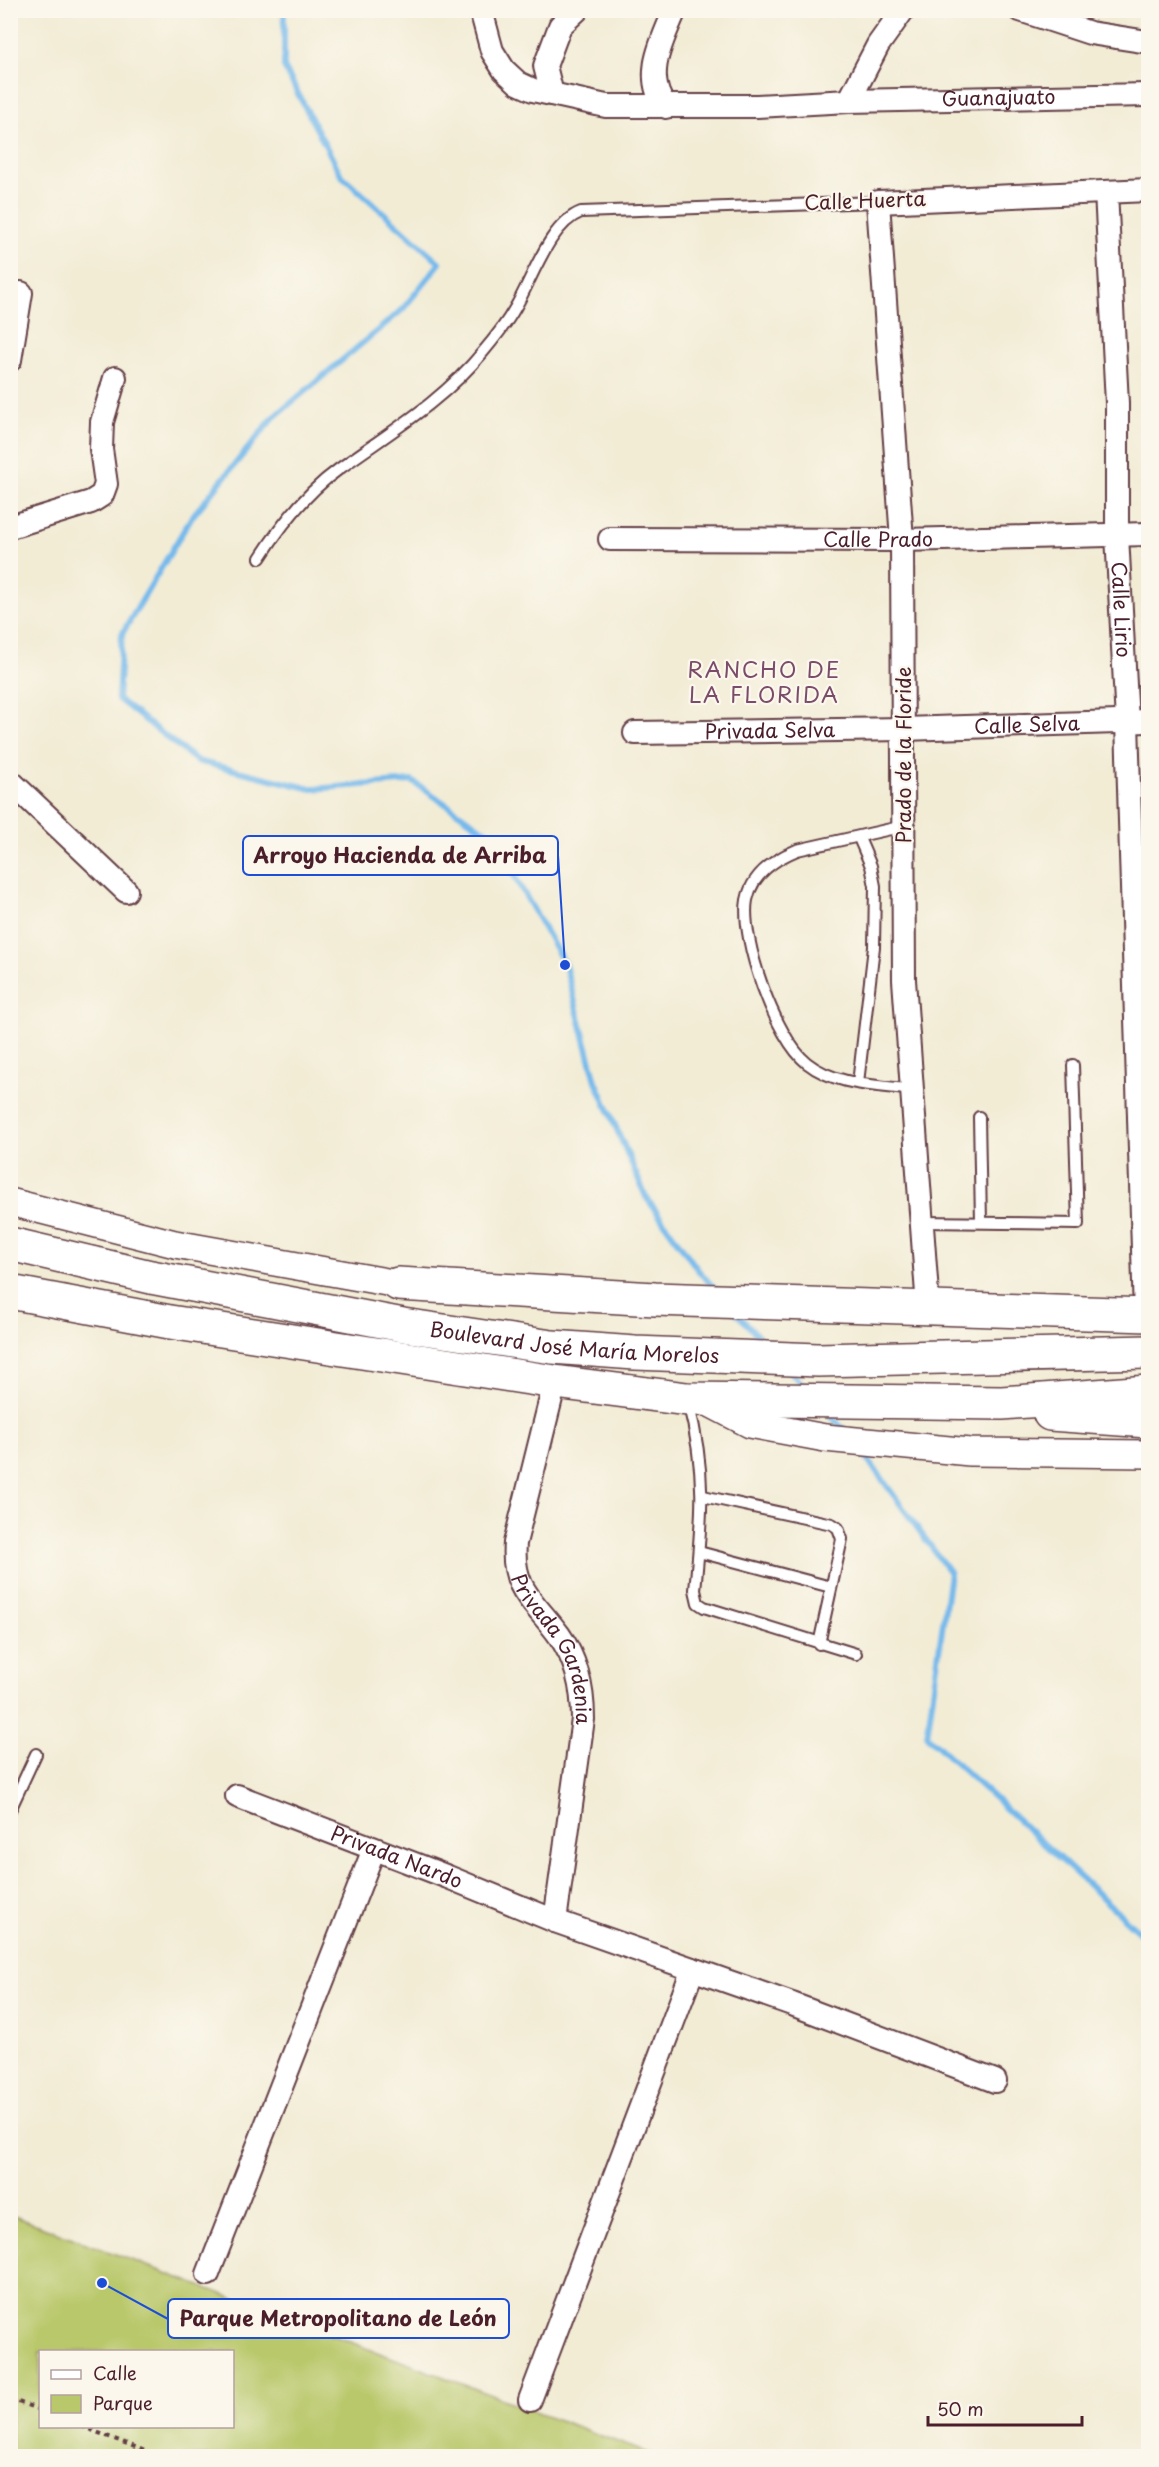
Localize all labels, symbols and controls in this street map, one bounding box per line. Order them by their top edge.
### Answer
street label: Guanajuato [941,81,1056,113]
street label: Calle Huerta [804,183,927,217]
street label: Calle Prado [823,523,933,554]
street label: Calle Lirio [1104,561,1140,658]
district label: RANCHO DE LA FLORIDA [687,652,841,710]
street label: Prado de la Floride [888,667,918,843]
street label: Calle Selva [974,707,1081,741]
street label: Privada Selva [704,714,836,746]
callout: Arroyo Hacienda de Arriba [243,836,558,875]
text: Arroyo Hacienda de Arriba [252,838,547,870]
street label: Boulevard José María Morelos [428,1313,720,1370]
street label: Privada Gardenia [504,1569,599,1725]
street label: Privada Nardo [327,1817,467,1895]
callout: Parque Metropolitano de León [168,2299,509,2338]
text: Parque Metropolitano de León [179,2301,497,2333]
legend [39,2350,234,2428]
text: Calle [93,2359,137,2386]
text: Parque [93,2389,153,2416]
scale bar [928,2389,1082,2427]
text: 50 m [937,2395,984,2422]

